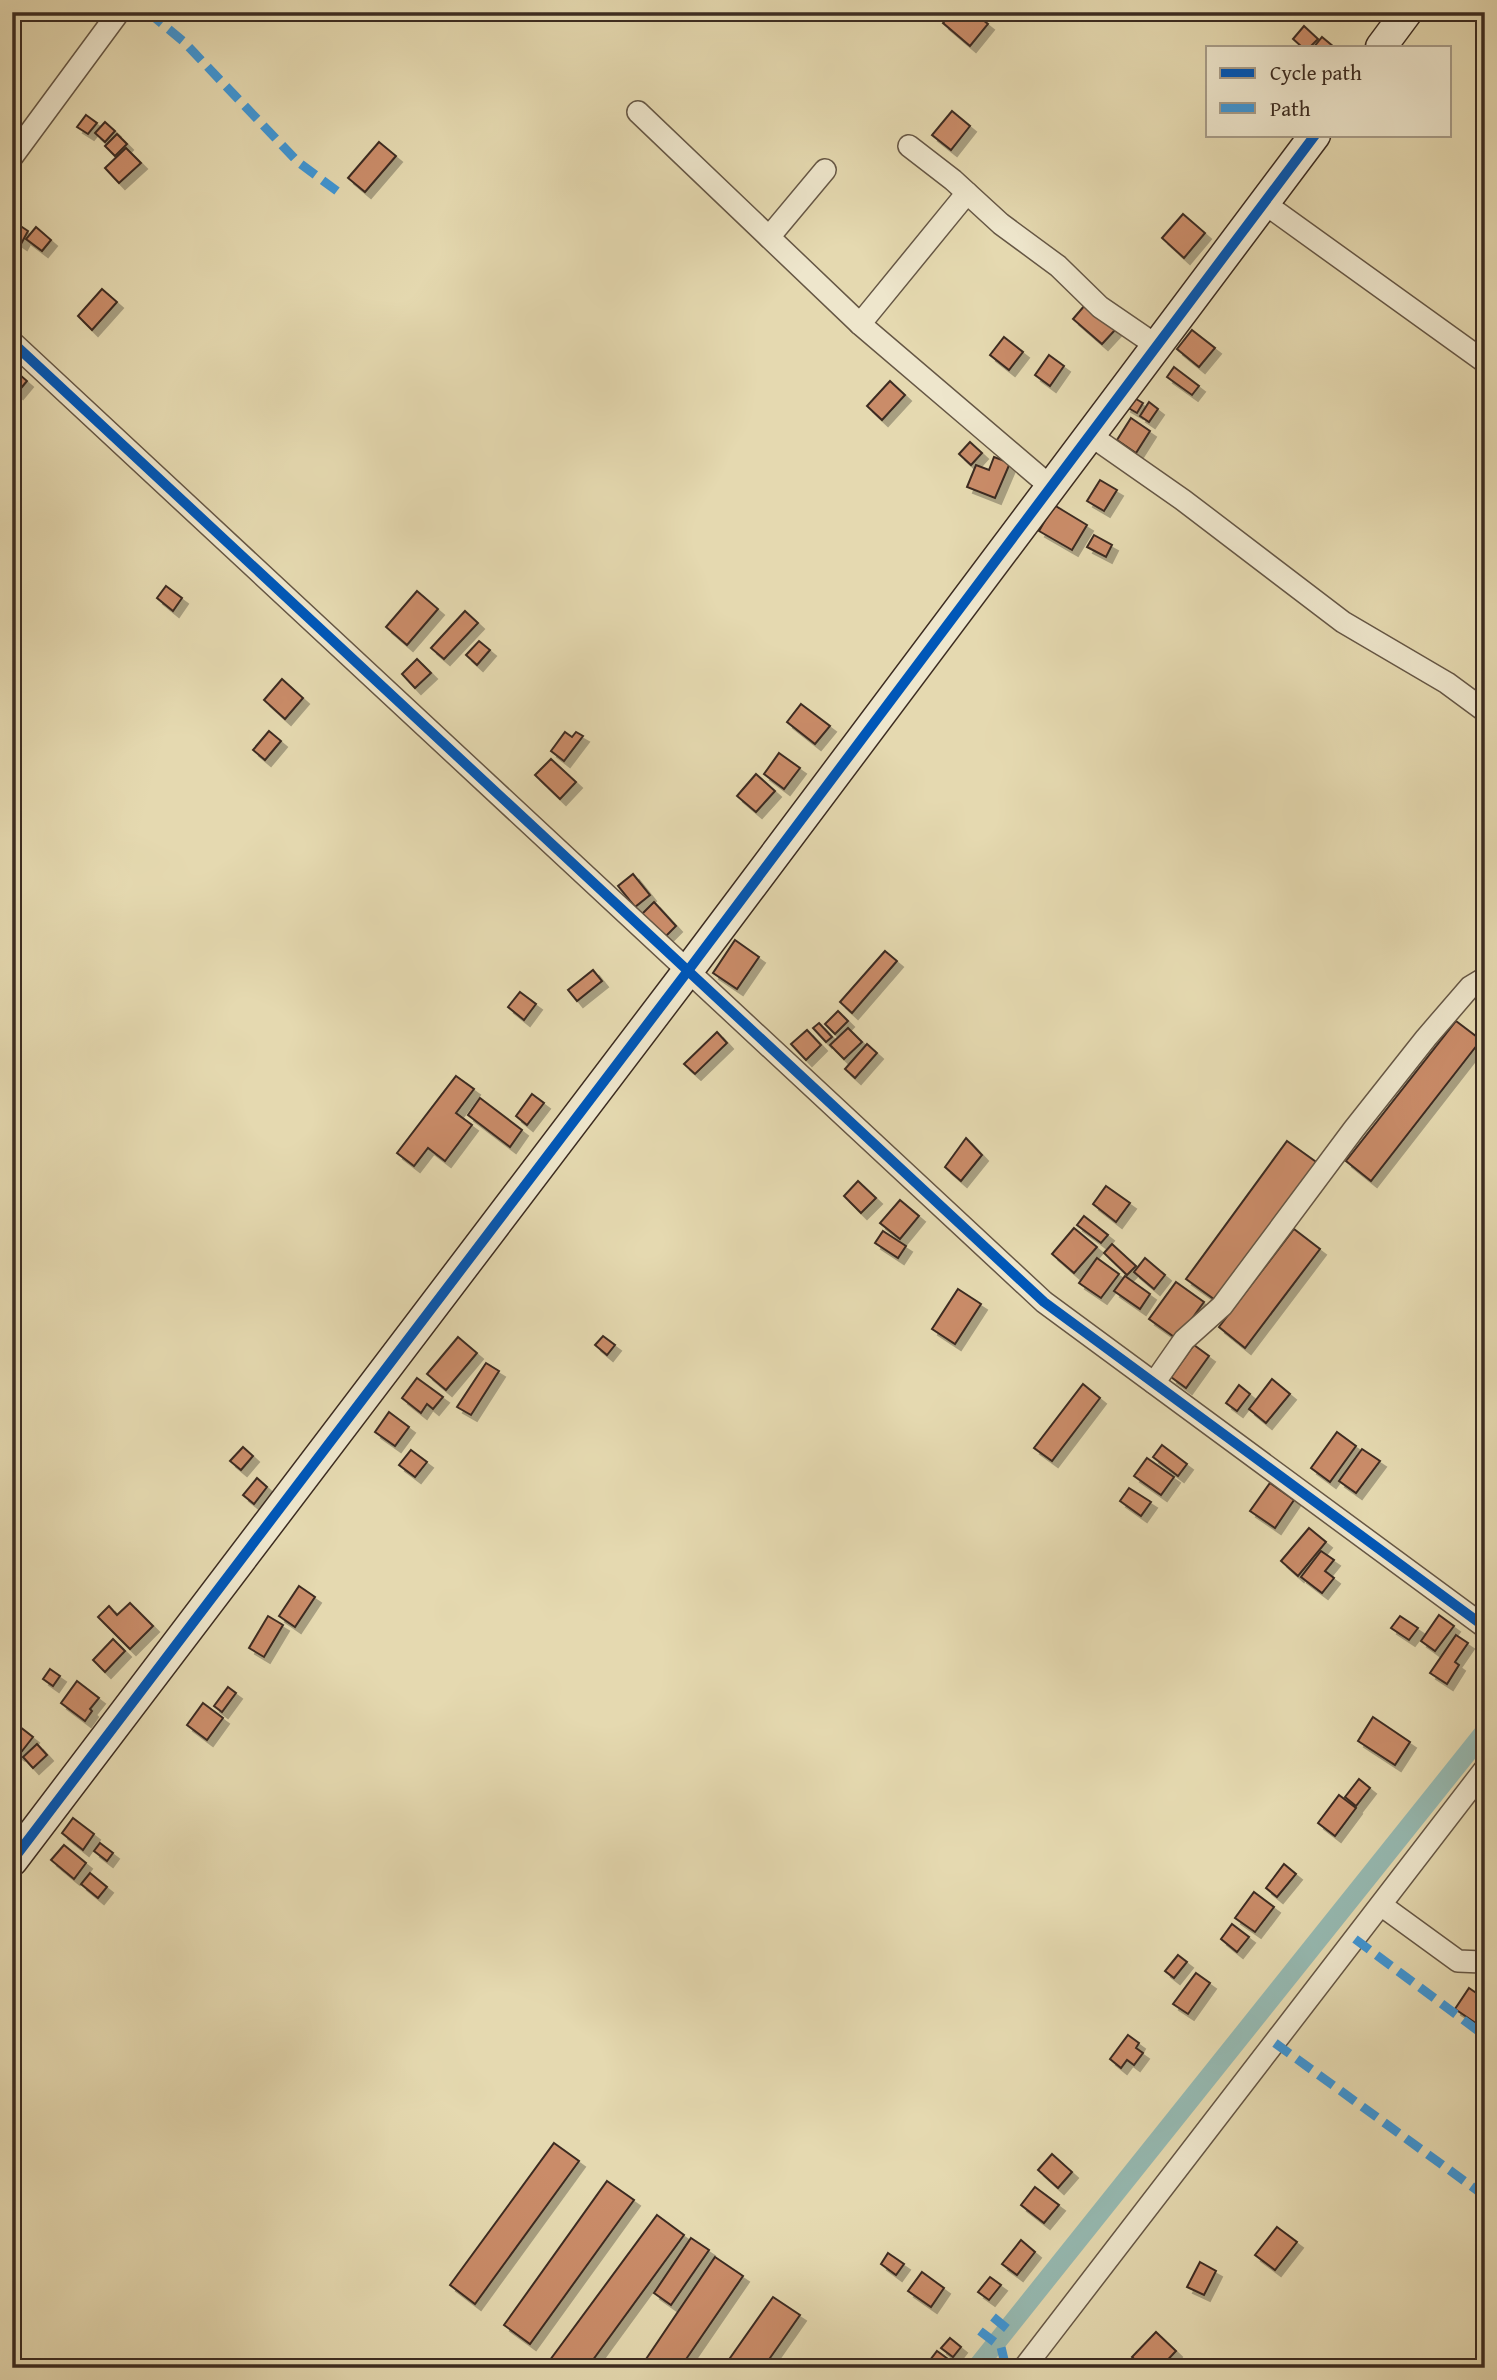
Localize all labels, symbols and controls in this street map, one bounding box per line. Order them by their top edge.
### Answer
legend [1206,46,1452,136]
text: Cycle path [1270,57,1362,88]
text: Path [1270,93,1311,124]

